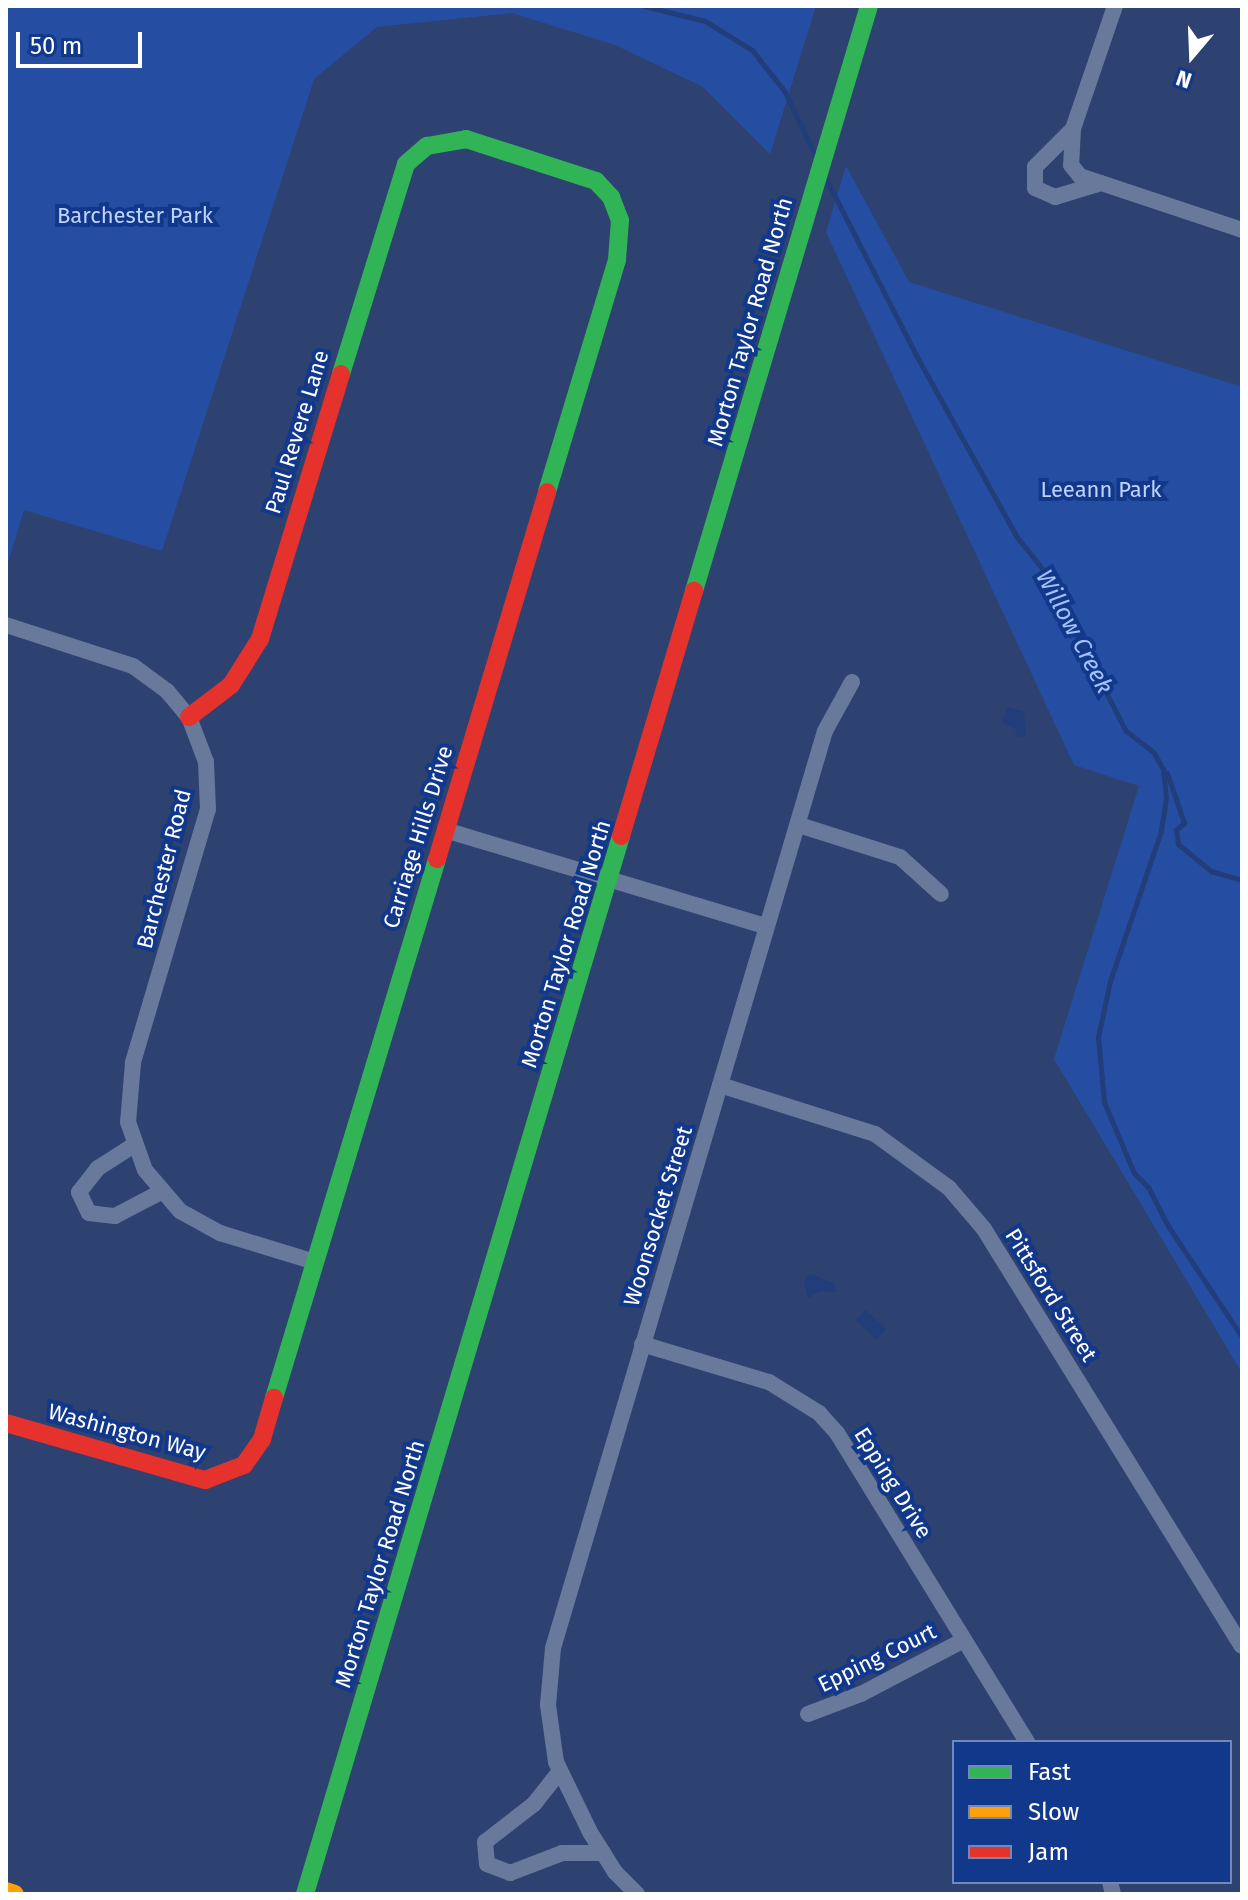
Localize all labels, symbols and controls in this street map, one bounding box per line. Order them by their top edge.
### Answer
scale bar [20,16,146,66]
north arrow [1152,16,1232,96]
text: 50 m [30,32,82,60]
text: N [1173,64,1195,94]
street label: Morton Taylor Road North [702,195,798,449]
park label: Barchester Park [57,203,213,229]
street label: Paul Revere Lane [260,347,334,517]
park label: Leeann Park [1040,477,1162,503]
water label: Willow Creek [1029,565,1119,699]
street label: Carriage Hills Drive [378,742,458,932]
street label: Barchester Road [131,786,197,952]
street label: Morton Taylor Road North [516,817,616,1071]
street label: Woonsocket Street [618,1123,698,1309]
street label: Pittsford Street [1000,1224,1102,1366]
street label: Washington Way [45,1398,209,1466]
street label: Epping Drive [849,1423,937,1543]
street label: Morton Taylor Road North [330,1437,430,1691]
street label: Epping Court [814,1618,940,1698]
legend [952,1740,1232,1884]
text: Fast [1028,1758,1071,1786]
text: Slow [1028,1798,1079,1826]
text: Jam [1028,1838,1069,1866]

